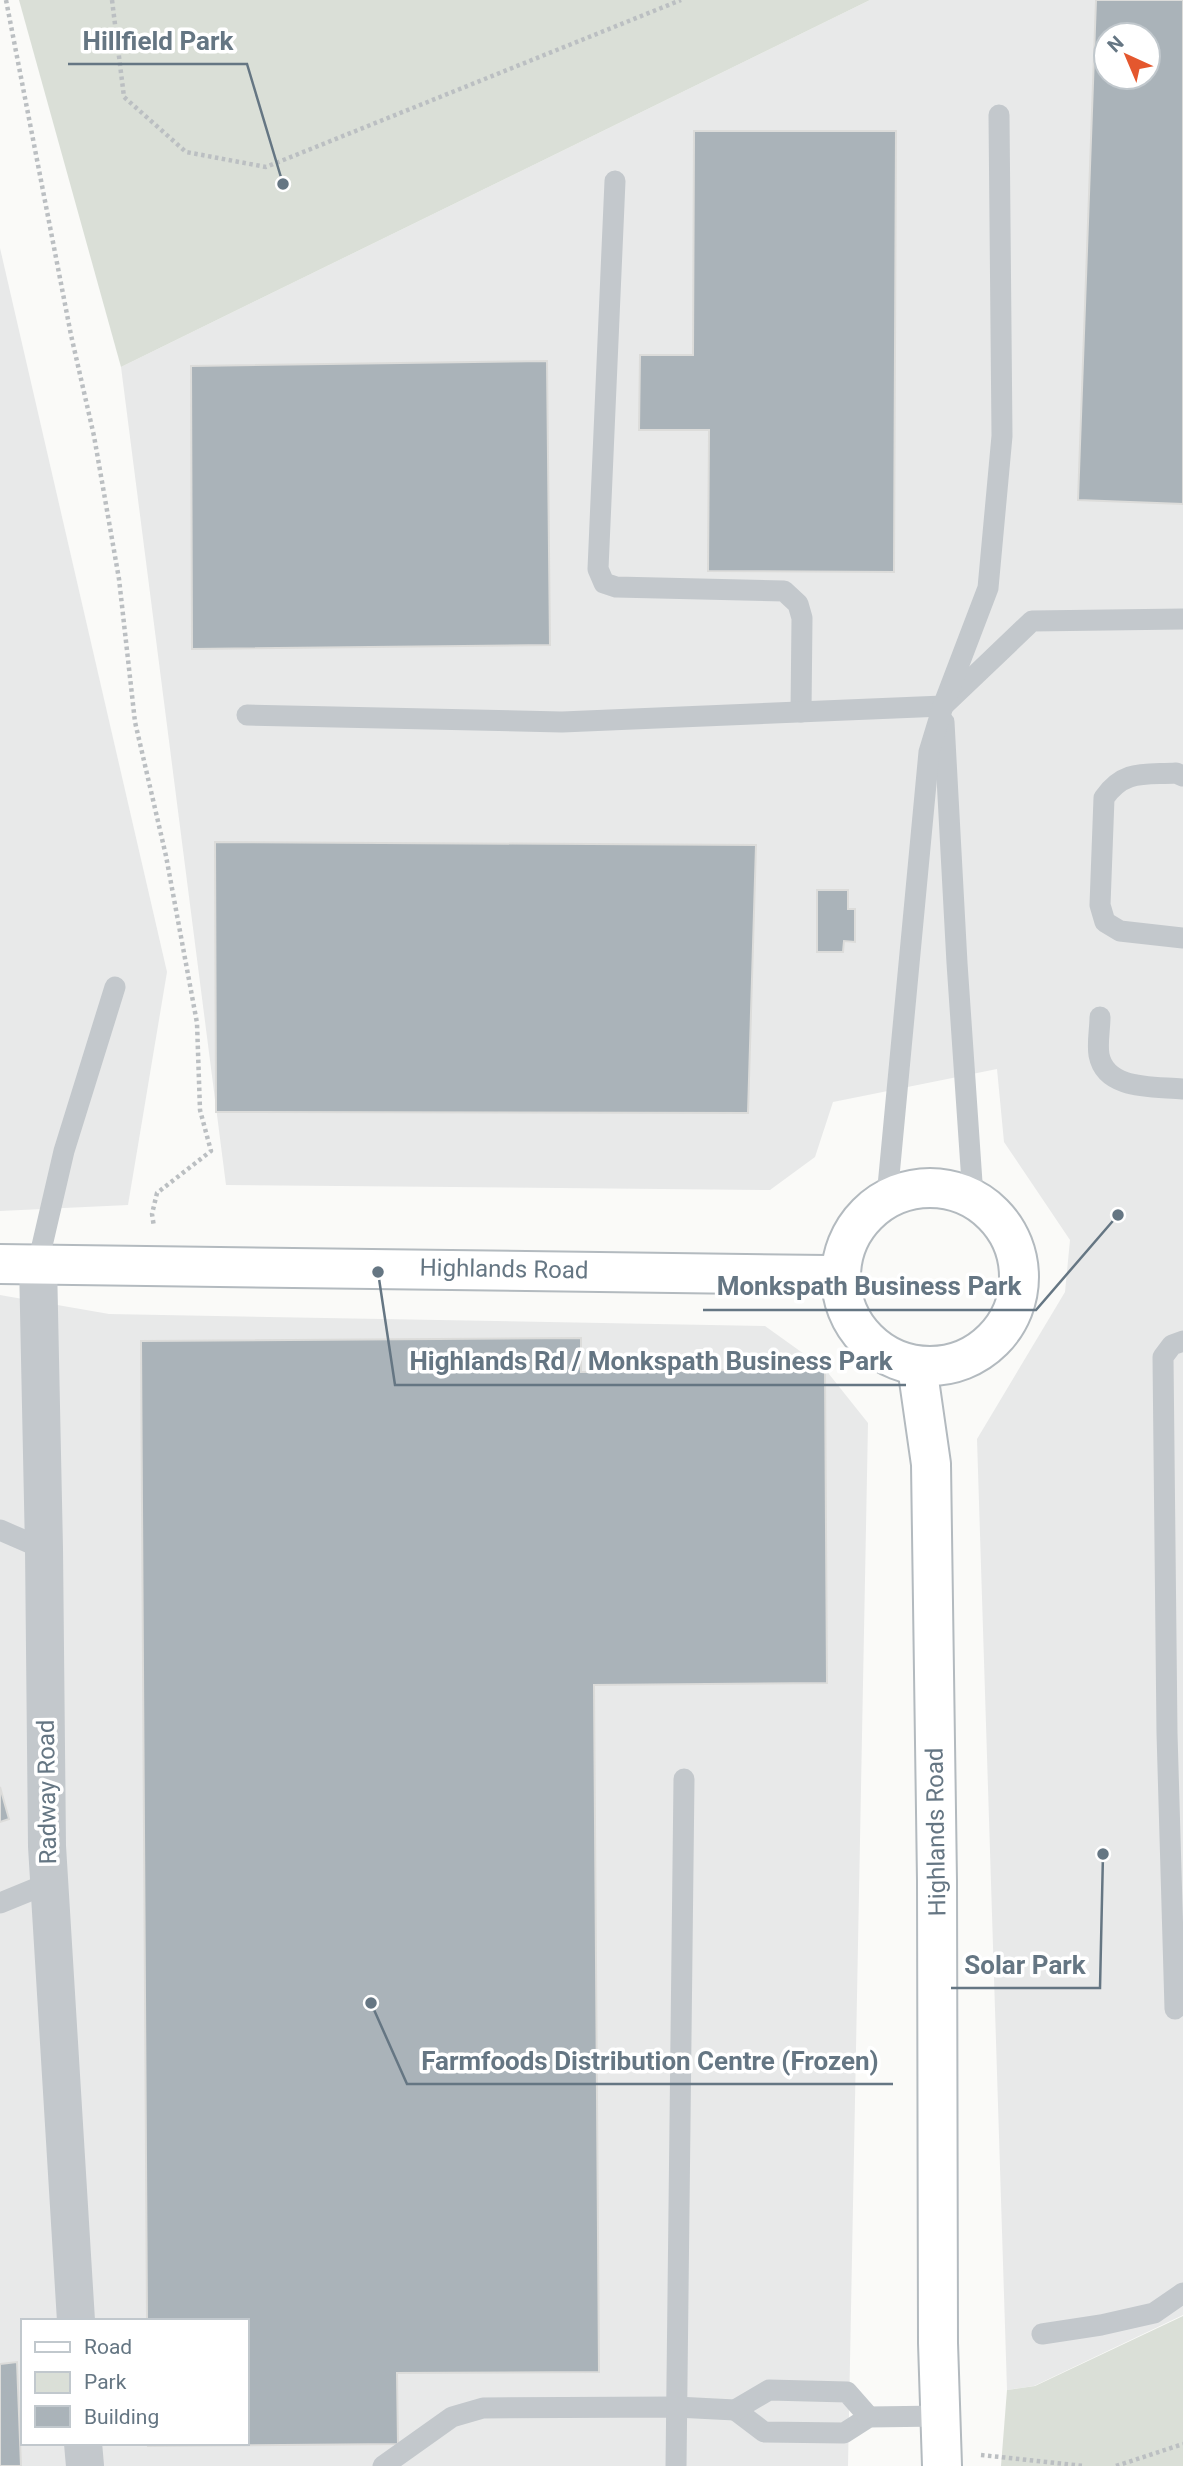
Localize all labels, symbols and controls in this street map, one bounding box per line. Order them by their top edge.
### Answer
callout: Hillfield Park [68,17,247,64]
north arrow [1092,21,1162,91]
text: Hillfield Park [83,26,235,56]
text: N [1103,31,1128,57]
street label: Highlands Road [419,1254,589,1284]
callout: Monkspath Business Park [703,1263,1036,1310]
text: Monkspath Business Park [717,1271,1022,1301]
callout: Highlands Rd / Monkspath Business Park [395,1338,906,1385]
text: Highlands Rd / Monkspath Business Park [409,1346,894,1376]
street label: Radway Road [32,1719,62,1865]
street label: Highlands Road [921,1747,951,1917]
callout: Solar Park [951,1941,1100,1988]
text: Solar Park [964,1950,1087,1980]
callout: Farmfoods Distribution Centre (Frozen) [407,2037,893,2084]
text: Farmfoods Distribution Centre (Frozen) [421,2046,879,2076]
legend [21,2319,248,2445]
text: Road [84,2335,132,2359]
text: Park [84,2370,127,2394]
text: Building [84,2405,159,2429]

